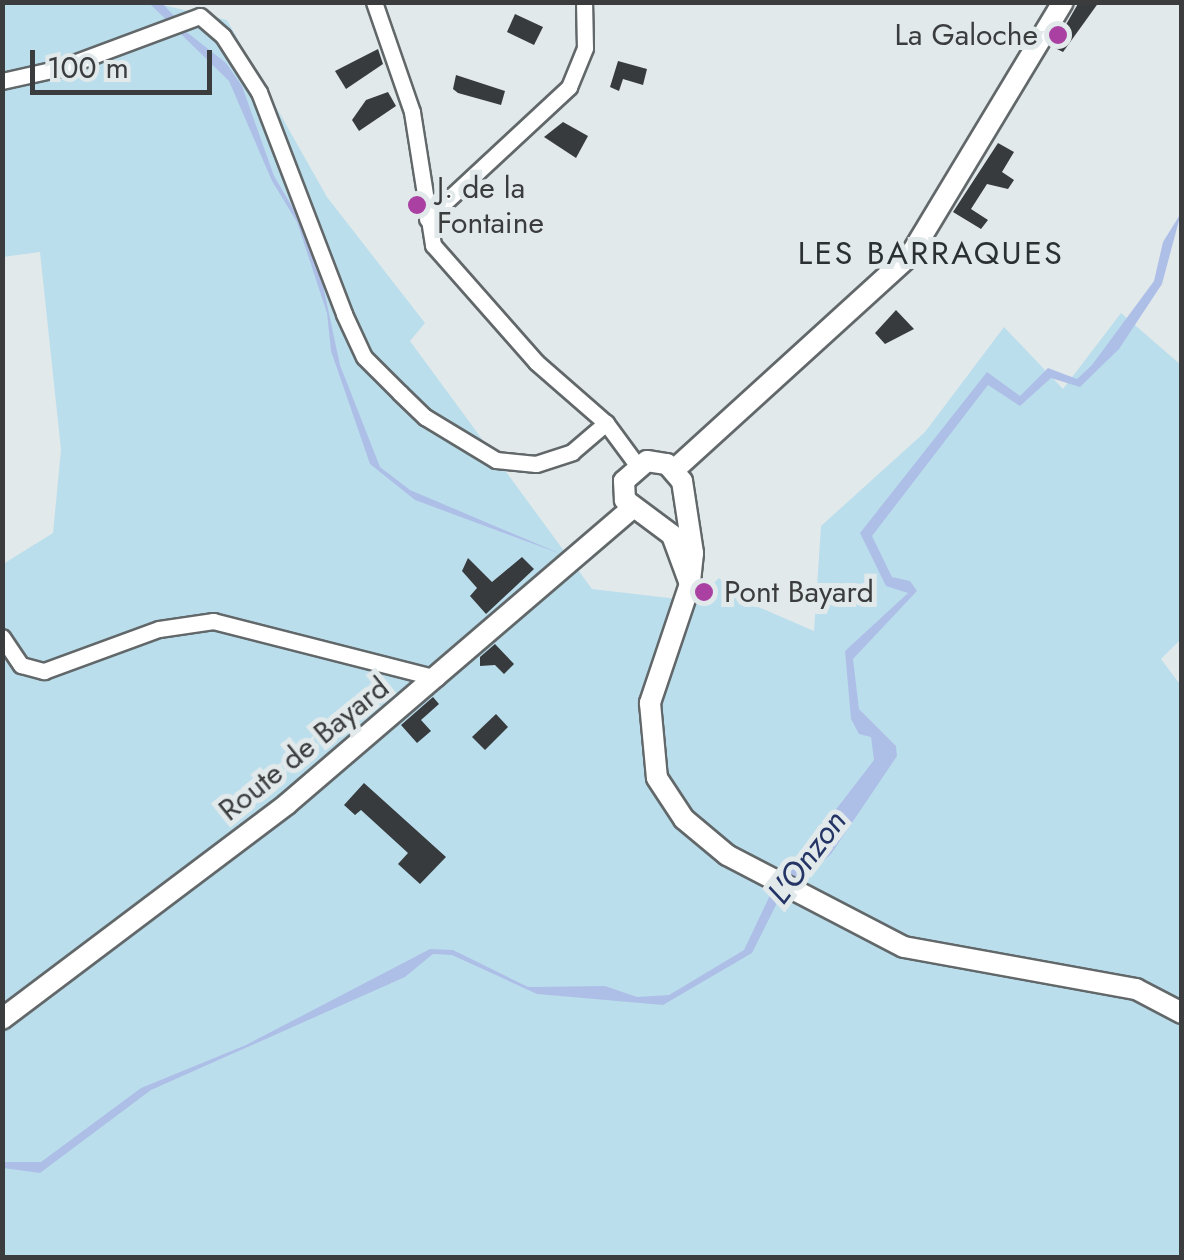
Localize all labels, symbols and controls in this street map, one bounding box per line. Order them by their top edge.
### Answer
place label: La Galoche [895,17,1038,53]
marker: La Galoche [1047,24,1069,46]
scale bar [35,30,218,92]
text: 100 m [47,46,129,89]
place label: J. de la Fontaine [437,170,544,240]
marker: J. de la Fontaine [406,194,428,216]
district label: LES BARRAQUES [798,234,1064,272]
place label: Pont Bayard [724,574,874,610]
marker: Pont Bayard [693,581,715,603]
street label: Route de Bayard [212,670,396,828]
water label: L'Onzon [760,803,854,911]

